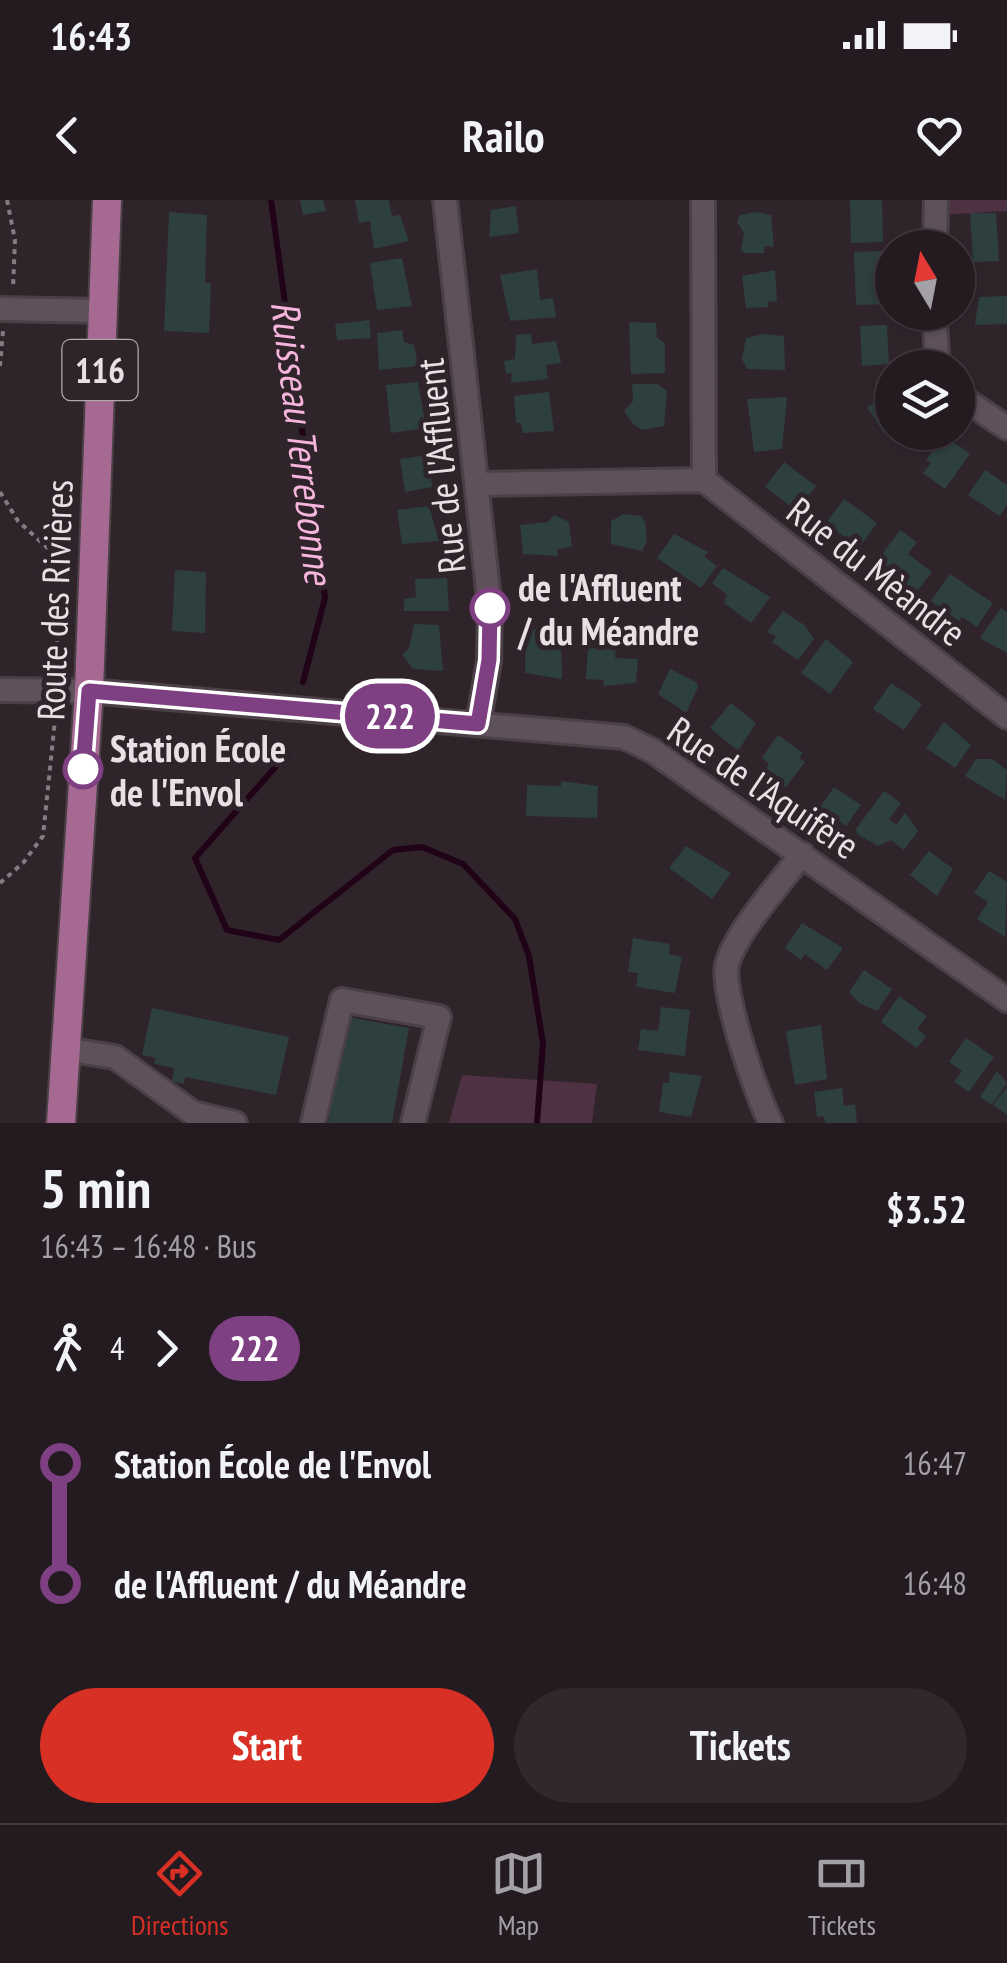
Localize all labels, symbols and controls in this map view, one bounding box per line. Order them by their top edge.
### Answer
text: 16:43 [50,11,132,60]
text: Railo [462,106,545,164]
icon: back [40,108,95,163]
icon: heart [912,108,967,163]
north arrow [875,230,975,330]
map controls [875,230,975,450]
water label: Ruisseau Terrebonne [260,298,346,589]
road number: 116 [62,340,138,400]
button: layers [875,350,975,450]
street label: Rue de l'Affluent [404,356,476,576]
street label: Route des Rivières [25,479,83,721]
street label: Rue du Mèandre [778,486,976,656]
place label: de l'Affluent / du Méandre [517,562,699,655]
marker: de l'Affluent / du Méandre [471,589,509,627]
line badge: 222 [332,684,448,748]
text: 222 [365,693,415,739]
street label: Rue de l'Aquifère [659,705,869,869]
place label: Station École de l'Envol [110,723,286,816]
marker: Station École de l'Envol [64,750,102,788]
text: 5 min [40,1152,151,1223]
text: $3.52 [886,1184,967,1233]
text: 16:43 – 16:48 · Bus [40,1225,257,1267]
icon: walk [40,1321,95,1376]
icon: forward [139,1321,194,1376]
text: 222 [229,1325,280,1371]
text: 4 [110,1327,124,1369]
text: Station École de l'Envol [114,1439,431,1488]
text: 16:47 [903,1442,967,1484]
text: de l'Affluent / du Méandre [114,1559,467,1608]
text: 16:48 [903,1562,967,1604]
button: Start [40,1688,494,1803]
button: Tickets [514,1688,967,1803]
tab: Directions [131,1846,229,1943]
tab: Map [491,1846,546,1943]
tab: Tickets [808,1846,876,1943]

